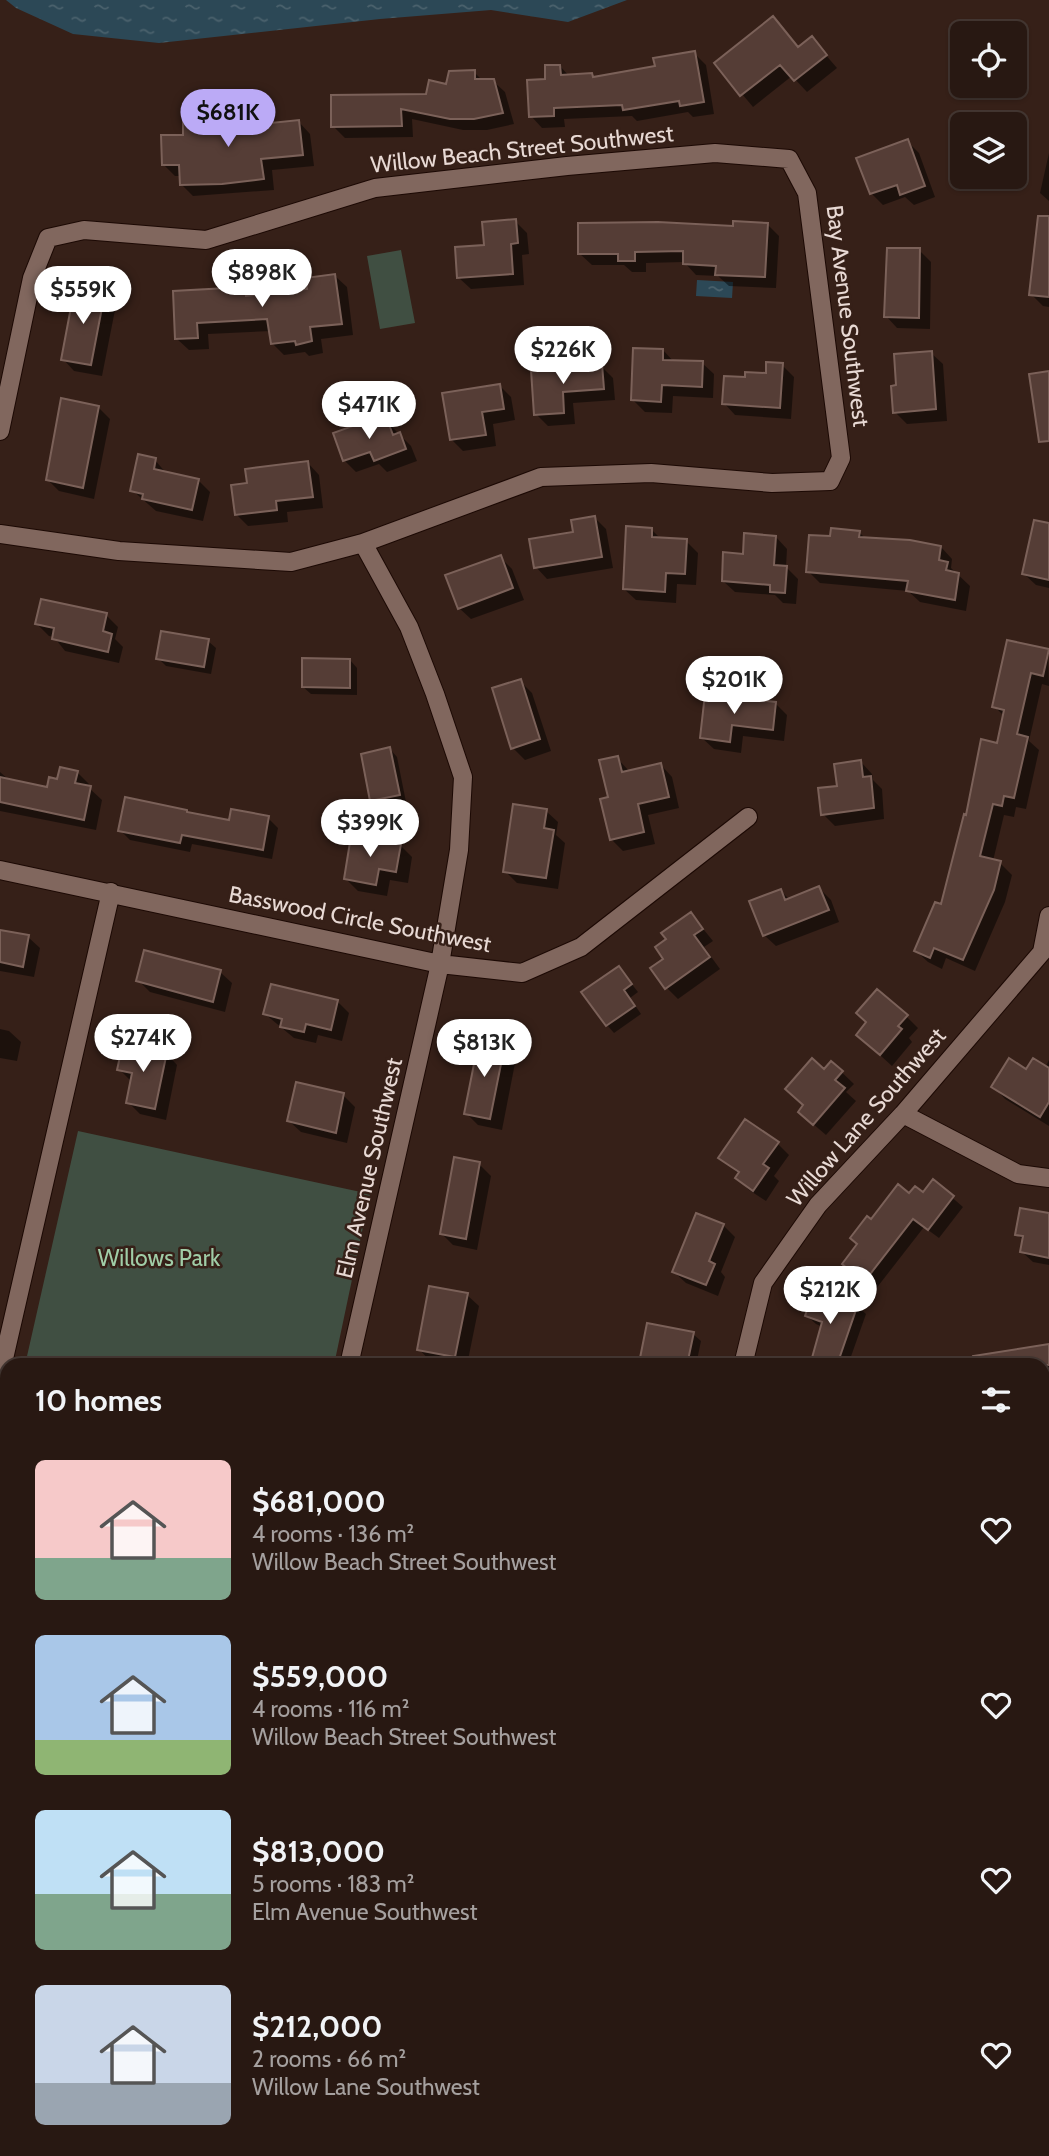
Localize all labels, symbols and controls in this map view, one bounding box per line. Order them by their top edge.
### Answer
map controls [950,21,1027,189]
button: locate [950,21,1027,98]
pin: $681K [179,90,277,149]
text: $681K [196,98,260,126]
button: layers [950,112,1027,189]
street label: Willow Beach Street Southwest [369,119,675,179]
street label: Bay Avenue Southwest [821,204,876,429]
pin: $898K [213,250,311,309]
text: $898K [228,258,296,286]
pin: $559K [34,266,132,326]
text: $559K [50,275,116,303]
pin: $226K [514,326,612,386]
text: $226K [530,335,596,363]
pin: $471K [320,382,418,441]
text: $471K [338,390,400,418]
pin: $201K [685,656,783,716]
text: $201K [702,665,766,693]
pin: $399K [321,800,419,859]
text: $399K [337,808,403,836]
street label: Basswood Circle Southwest [226,880,494,958]
pin: $274K [94,1014,192,1074]
pin: $813K [435,1020,533,1079]
street label: Willow Lane Southwest [781,1022,951,1212]
text: $274K [110,1023,176,1051]
text: $813K [453,1028,515,1056]
street label: Elm Avenue Southwest [330,1055,408,1281]
park label: Willows Park [98,1244,221,1272]
pin: $212K [781,1266,879,1326]
text: $212K [800,1275,860,1303]
icon: filters [977,1381,1015,1419]
text: 10 homes [35,1382,162,1419]
text: $681,000 [252,1483,386,1520]
icon: home [91,1488,175,1572]
icon: heart [977,1511,1015,1549]
text: 4 rooms · 136 m² [252,1520,414,1548]
text: Willow Beach Street Southwest [252,1548,556,1576]
text: $559,000 [252,1658,388,1695]
icon: home [91,1663,175,1747]
icon: heart [977,1686,1015,1724]
text: 4 rooms · 116 m² [252,1695,409,1723]
text: Willow Beach Street Southwest [252,1723,556,1751]
text: $813,000 [252,1833,385,1870]
icon: home [91,1838,175,1922]
icon: heart [977,1861,1015,1899]
text: 5 rooms · 183 m² [252,1870,414,1898]
text: Elm Avenue Southwest [252,1898,477,1926]
text: $212,000 [252,2008,382,2045]
icon: home [91,2013,175,2097]
icon: heart [977,2036,1015,2074]
text: 2 rooms · 66 m² [252,2045,406,2073]
text: Willow Lane Southwest [252,2073,480,2101]

